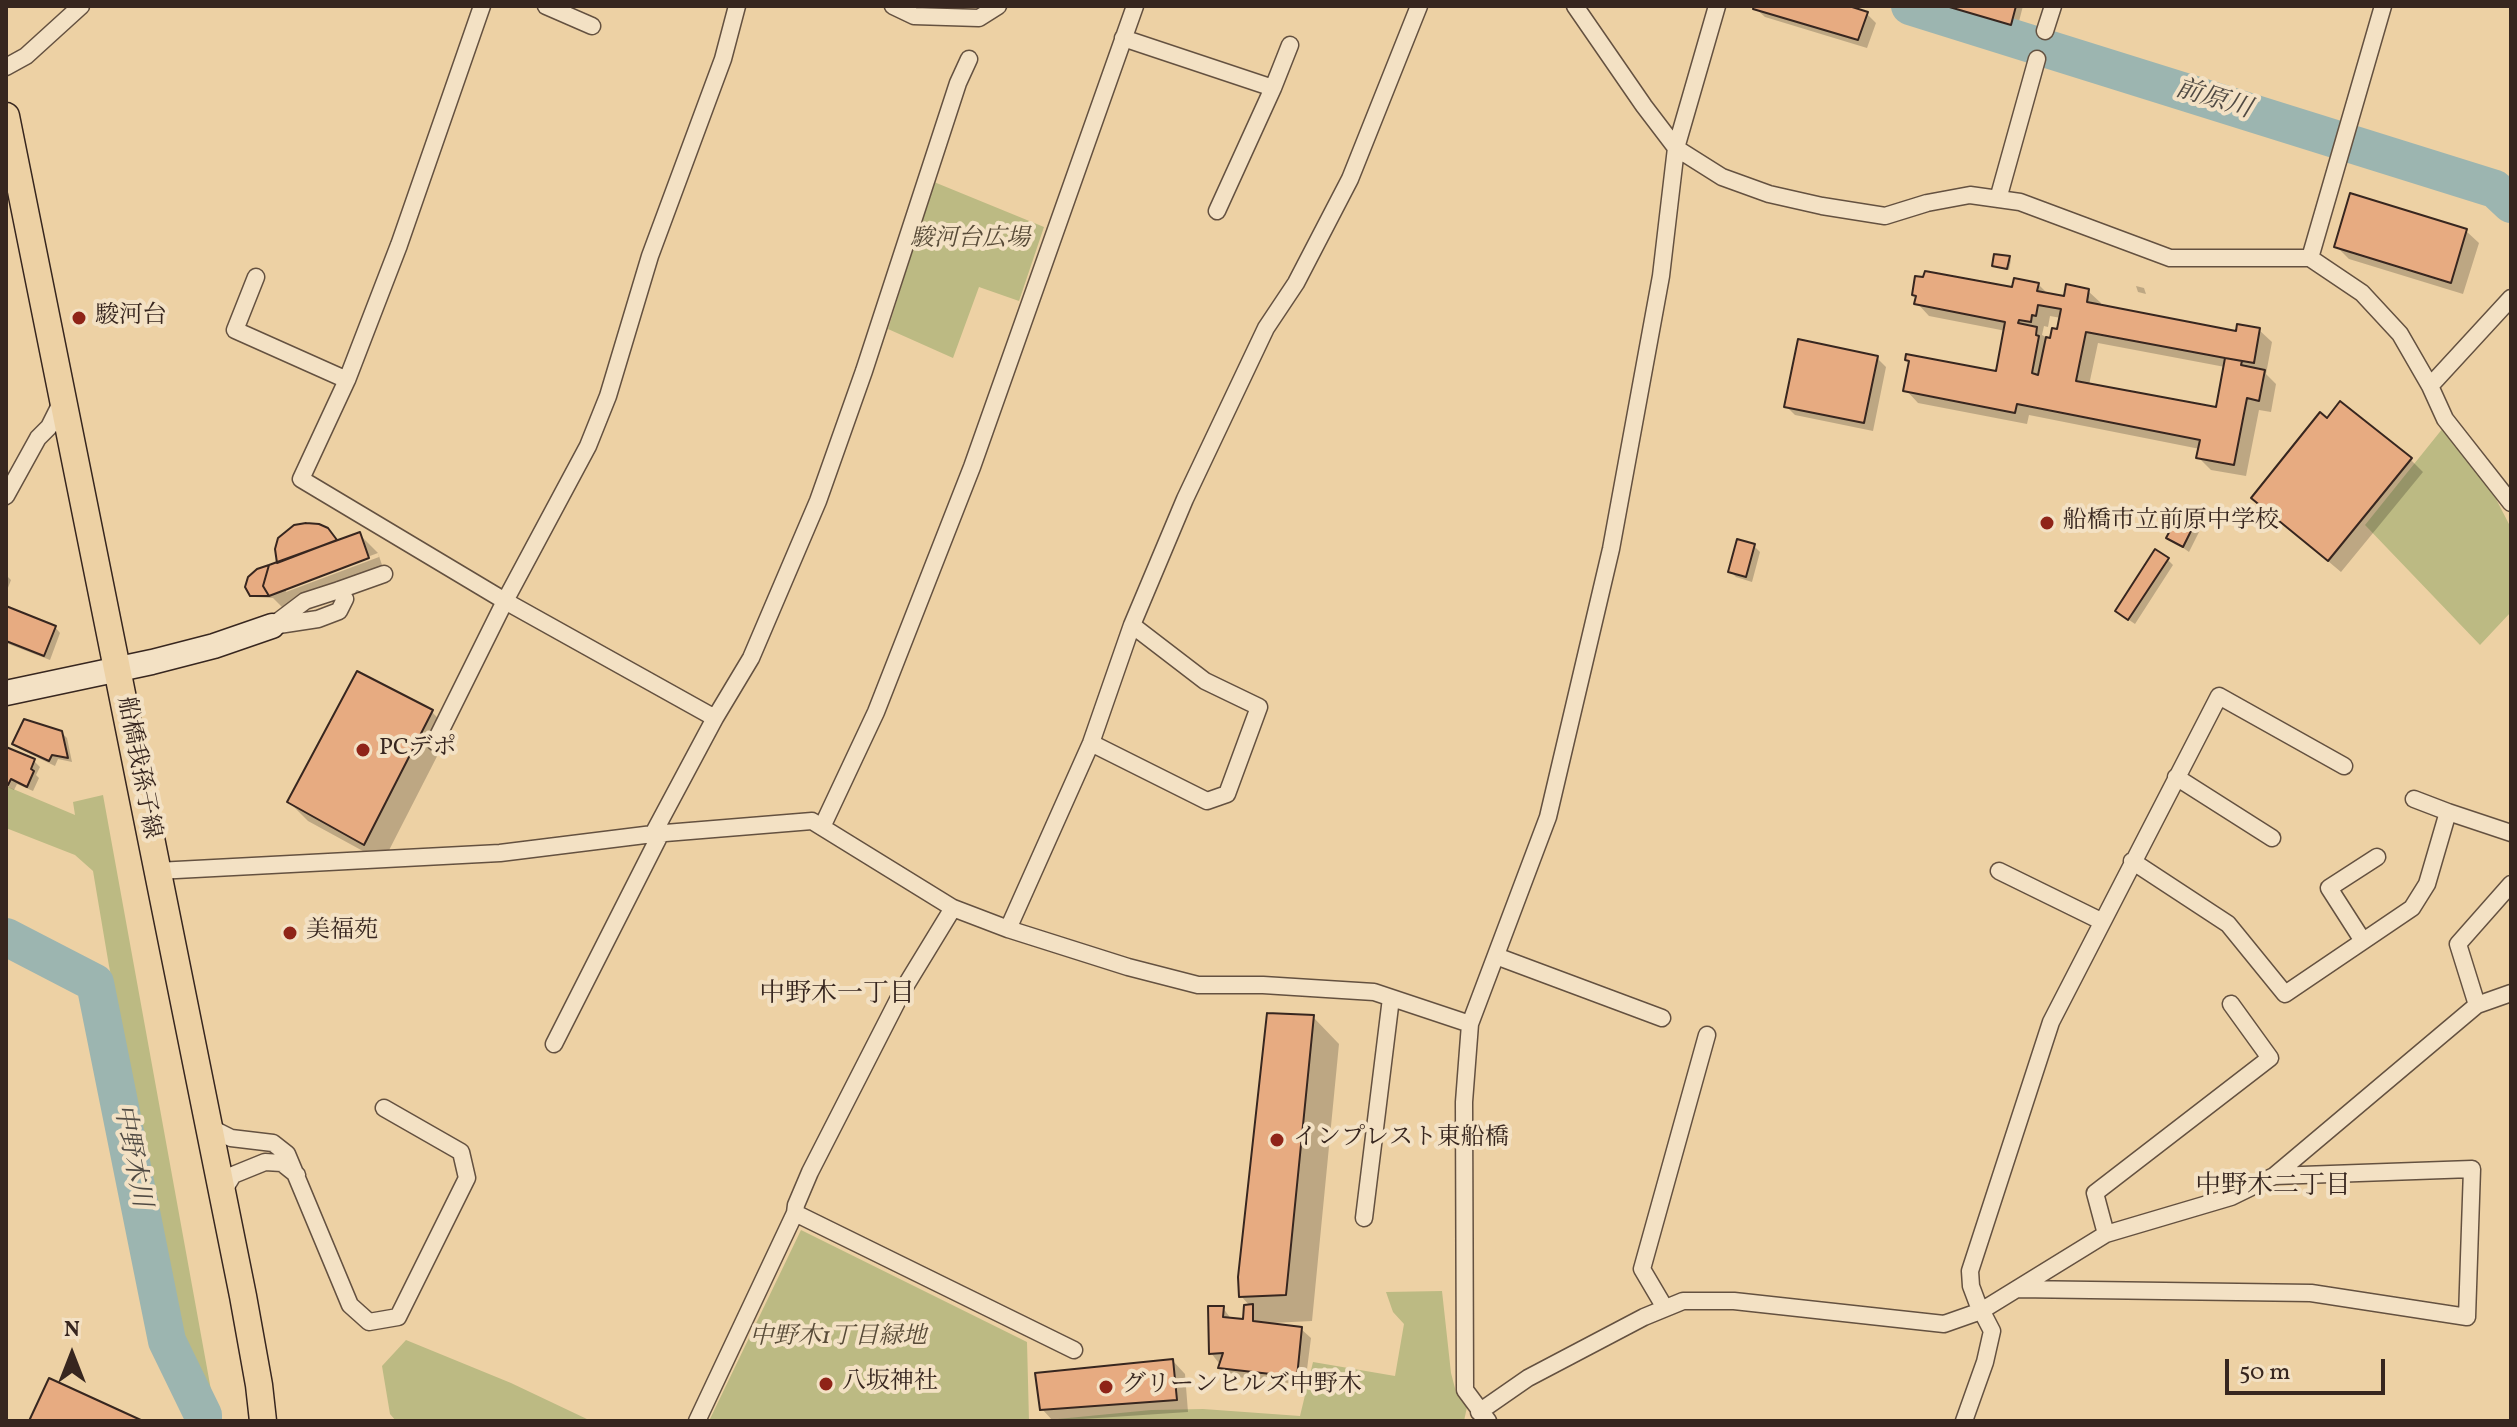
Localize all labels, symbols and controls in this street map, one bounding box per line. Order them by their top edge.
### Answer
water label: 前原川 [2171,75,2255,127]
park label: 駿河台広場 [910,227,1030,255]
place label: 駿河台 [95,304,167,332]
marker: 駿河台 [70,309,88,327]
place label: 船橋市立前原中学校 [2063,509,2279,537]
marker: 船橋市立前原中学校 [2038,514,2056,532]
street label: 船橋我孫子線 [109,695,165,841]
place label: PCデポ [379,736,457,764]
marker: PCデポ [354,741,372,759]
place label: 美福苑 [306,919,378,947]
marker: 美福苑 [281,924,299,942]
district label: 中野木一丁目 [759,980,915,1012]
water label: 中野木川 [105,1102,155,1210]
place label: インプレスト東船橋 [1293,1126,1509,1154]
marker: インプレスト東船橋 [1268,1131,1286,1149]
district label: 中野木二丁目 [2195,1172,2351,1204]
north arrow [32,1315,112,1395]
text: N [64,1315,80,1346]
park label: 中野木1丁目緑地 [749,1325,927,1353]
scale bar [2229,1343,2389,1393]
text: 50 m [2239,1356,2291,1390]
place label: 八坂神社 [842,1370,938,1398]
place label: グリーンヒルズ中野木 [1122,1373,1362,1401]
marker: 八坂神社 [817,1375,835,1393]
marker: グリーンヒルズ中野木 [1097,1378,1115,1396]

